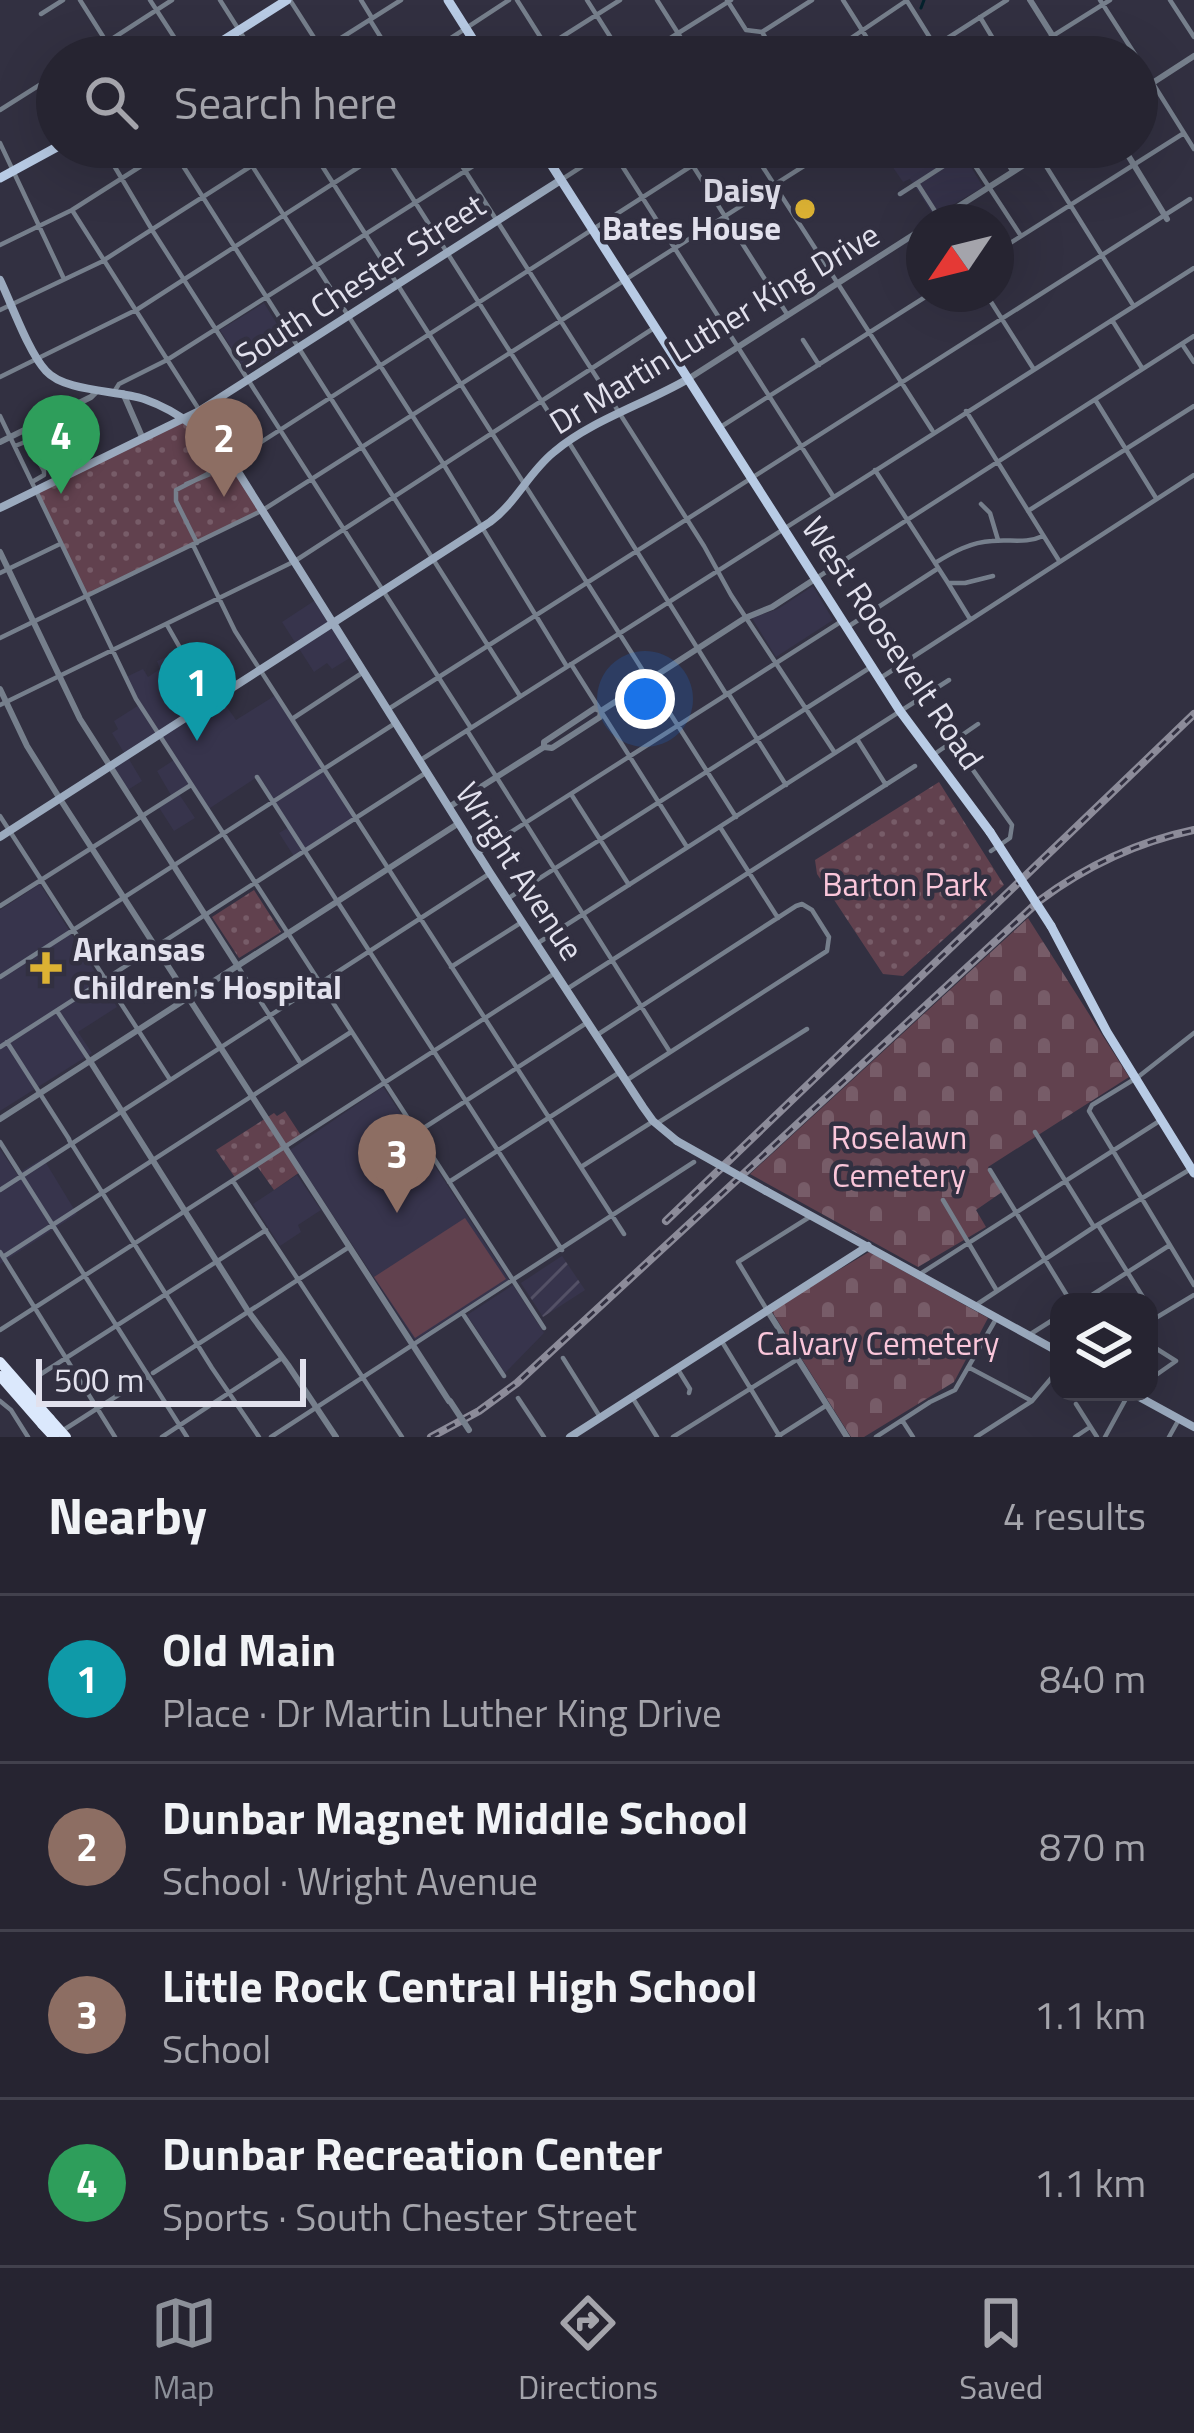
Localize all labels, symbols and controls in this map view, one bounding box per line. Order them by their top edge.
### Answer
search box [36,36,1158,168]
text: Search here [174,68,397,136]
icon: search [78,69,144,135]
place label: Daisy Bates House [602,165,781,253]
street label: South Chester Street [225,180,495,380]
marker: Daisy Bates House [792,196,818,222]
north arrow [906,204,1014,312]
street label: Dr Martin Luther King Drive [539,209,889,447]
pin: 4 [22,395,100,494]
pin: 2 [185,398,263,497]
street label: West Roosevelt Road [789,506,997,780]
pin: 1 [158,642,236,741]
your location [615,669,675,729]
street label: Wright Avenue [443,772,597,970]
park label: Barton Park [822,859,988,909]
place label: Arkansas Children's Hospital [73,924,342,1012]
marker: Arkansas Children's Hospital [30,952,62,984]
park label: Roselawn Cemetery [831,1112,967,1200]
pin: 3 [358,1114,436,1213]
map controls [1050,1293,1158,1401]
button: layers [1050,1293,1158,1401]
park label: Calvary Cemetery [757,1318,1000,1368]
scale bar [36,1353,306,1406]
text: 500 m [54,1355,144,1405]
text: Nearby [48,1476,207,1554]
text: 4 results [1003,1486,1146,1545]
text: Old Main [162,1615,336,1683]
text: 1 [76,1649,98,1708]
text: 840 m [1039,1649,1146,1708]
text: Place · Dr Martin Luther King Drive [162,1683,722,1742]
text: Dunbar Magnet Middle School [162,1783,748,1851]
text: 2 [76,1817,98,1876]
text: 870 m [1039,1817,1146,1876]
text: School · Wright Avenue [162,1851,538,1910]
text: Little Rock Central High School [162,1951,758,2019]
text: 3 [76,1985,98,2044]
text: 1.1 km [1034,1985,1146,2044]
text: School [162,2019,271,2078]
text: Dunbar Recreation Center [162,2119,663,2187]
text: 4 [76,2153,98,2212]
text: 1.1 km [1034,2153,1146,2212]
text: Sports · South Chester Street [162,2187,637,2246]
tab: Map [151,2290,217,2412]
tab: Directions [518,2290,658,2412]
tab: Saved [959,2290,1043,2412]

